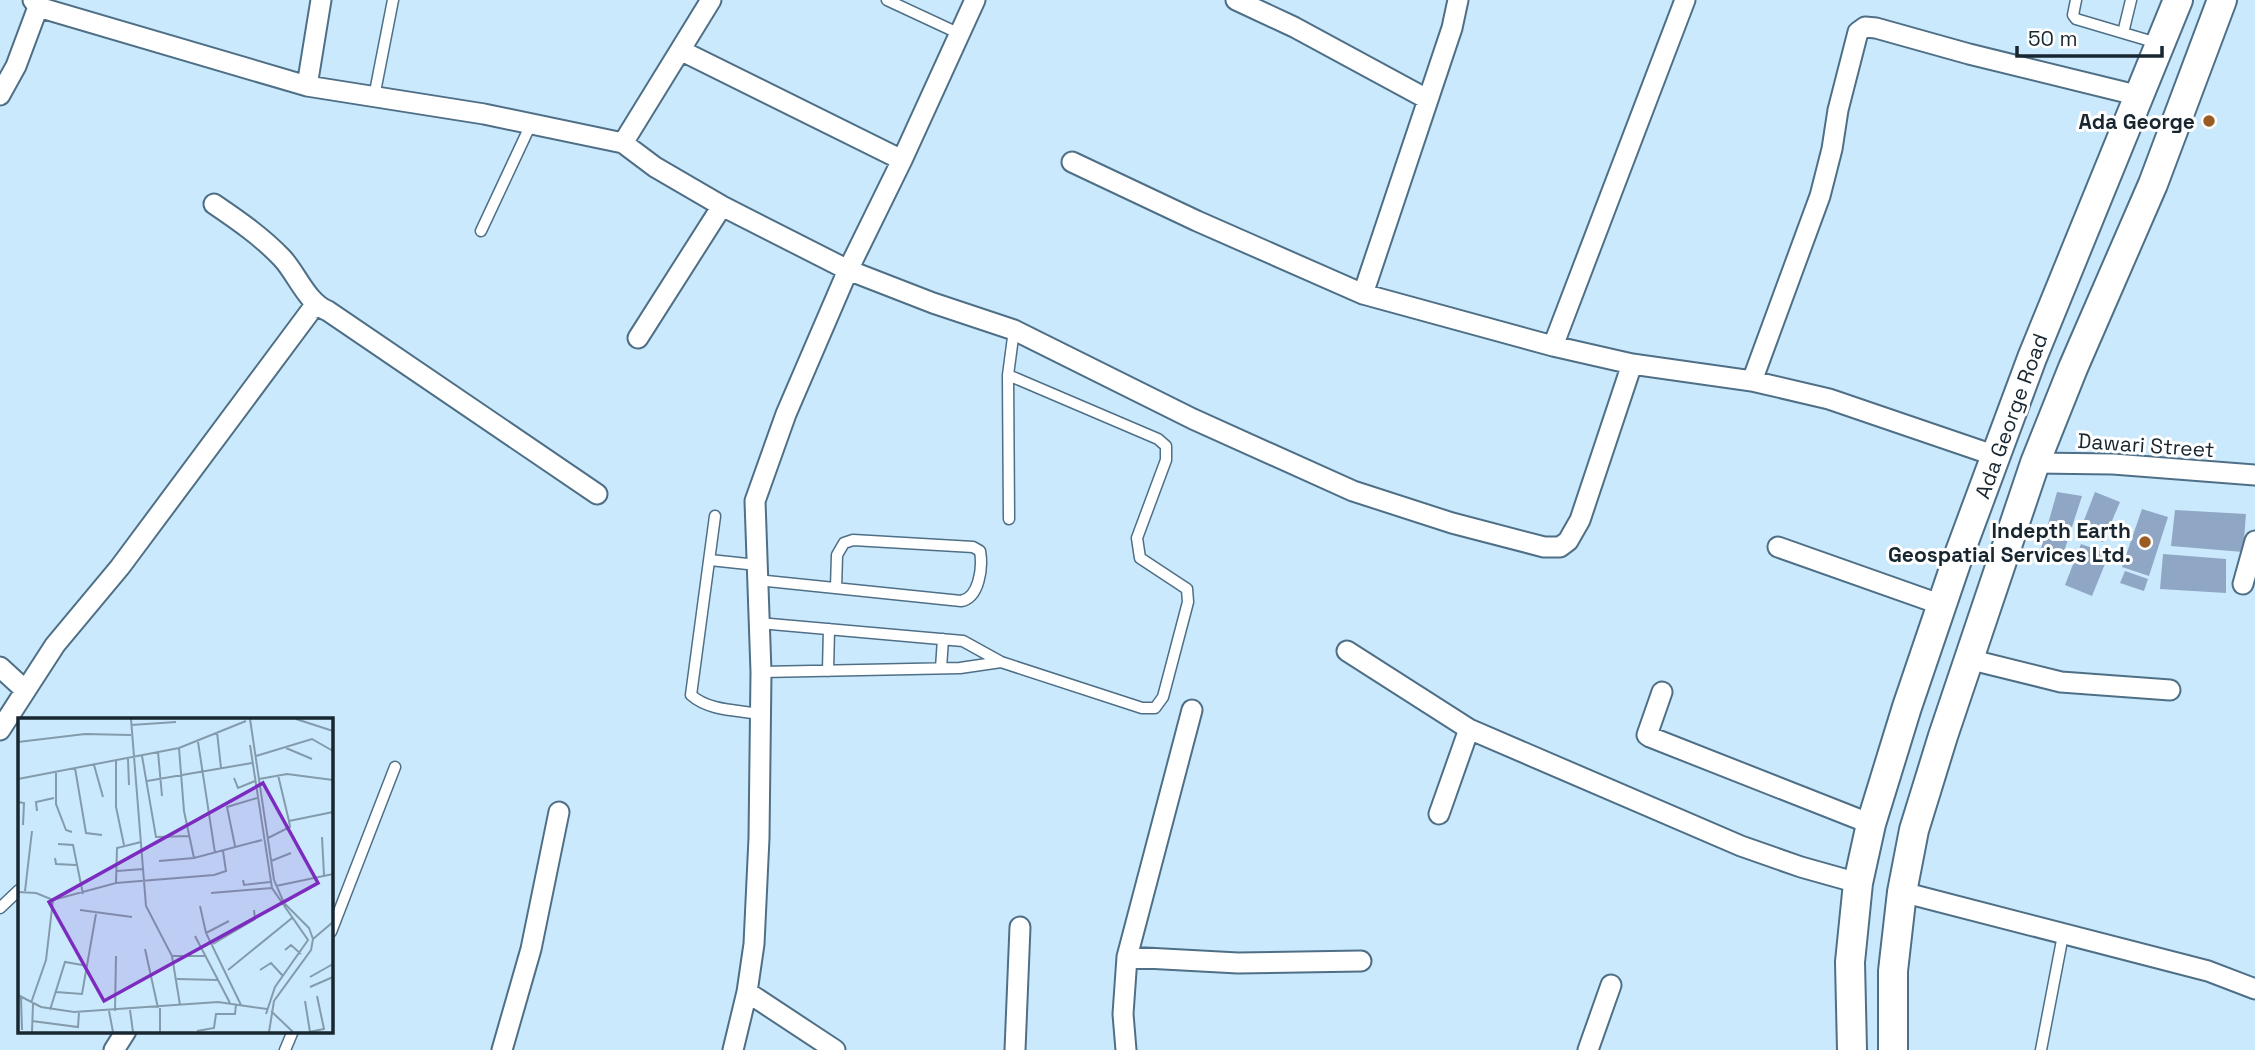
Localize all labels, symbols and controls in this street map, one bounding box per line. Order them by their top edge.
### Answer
scale bar [2017,14,2162,58]
text: 50 m [2028,25,2078,52]
place label: Ada George [2078,108,2195,135]
marker: Ada George [2201,113,2217,129]
street label: Ada George Road [1969,330,2053,502]
street label: Dawari Street [2077,427,2215,463]
place label: Indepth Earth Geospatial Services Ltd. [1888,517,2131,568]
marker: Indepth Earth Geospatial Services Ltd. [2137,534,2153,550]
inset map [18,718,332,1032]

